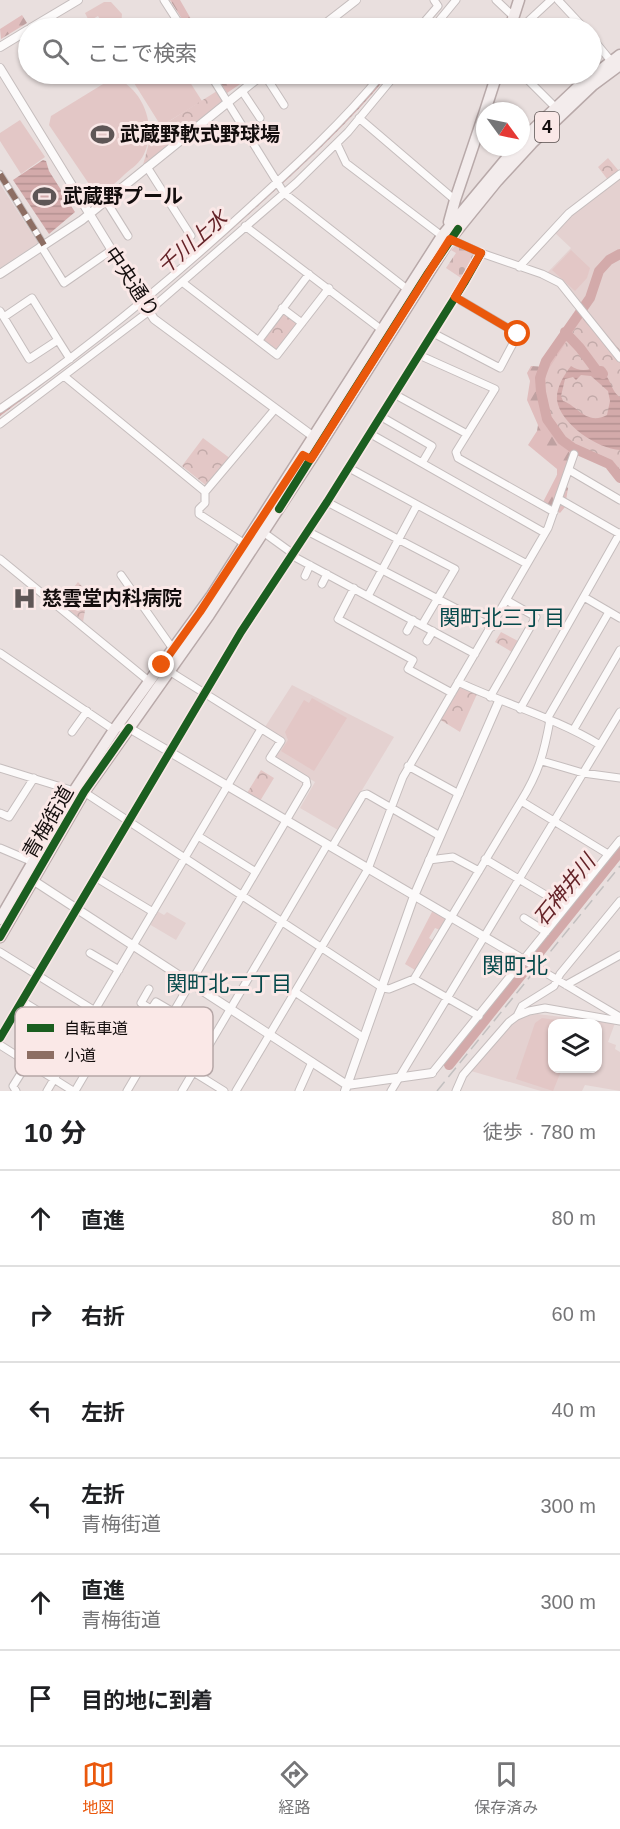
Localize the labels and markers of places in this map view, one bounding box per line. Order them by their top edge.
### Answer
sports icon: 武蔵野軟式野球場 [89,121,115,147]
place label: 武蔵野軟式野球場 [120,123,280,145]
sports icon: 武蔵野プール [32,183,58,209]
place label: 武蔵野プール [63,185,183,207]
hospital icon: 慈雲堂内科病院 [11,585,37,611]
place label: 慈雲堂内科病院 [42,587,182,609]

